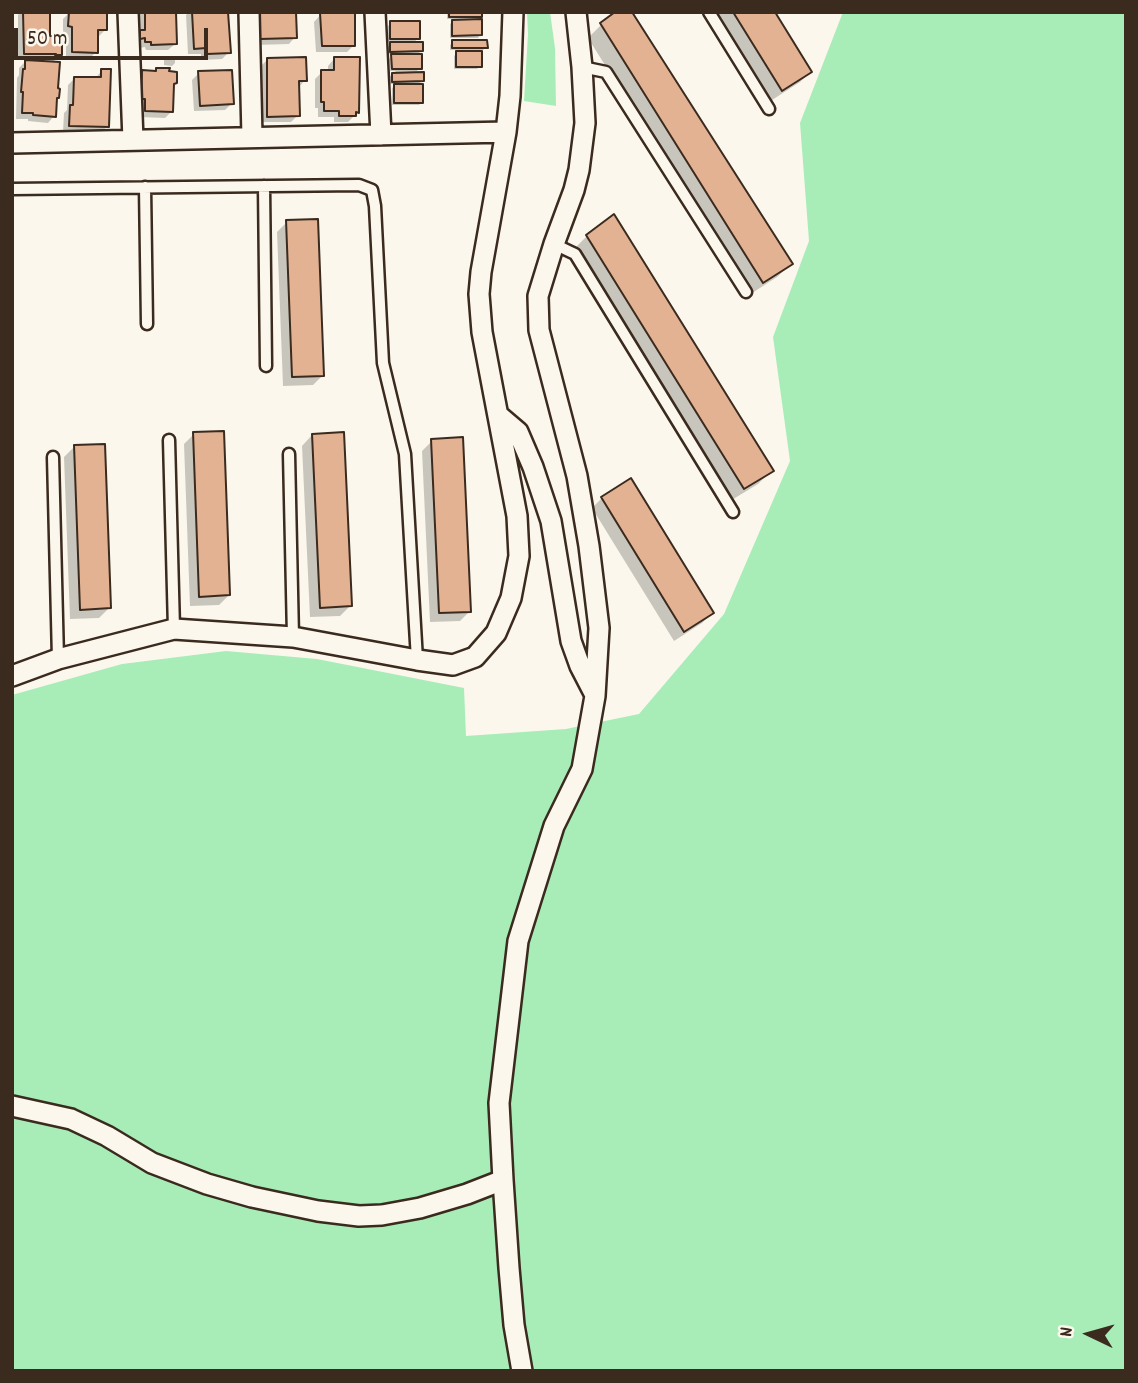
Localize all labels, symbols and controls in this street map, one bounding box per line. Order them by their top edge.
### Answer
scale bar [18,14,212,58]
text: 50 m [27,25,67,55]
north arrow [1054,1299,1124,1369]
text: N [1054,1326,1081,1338]

